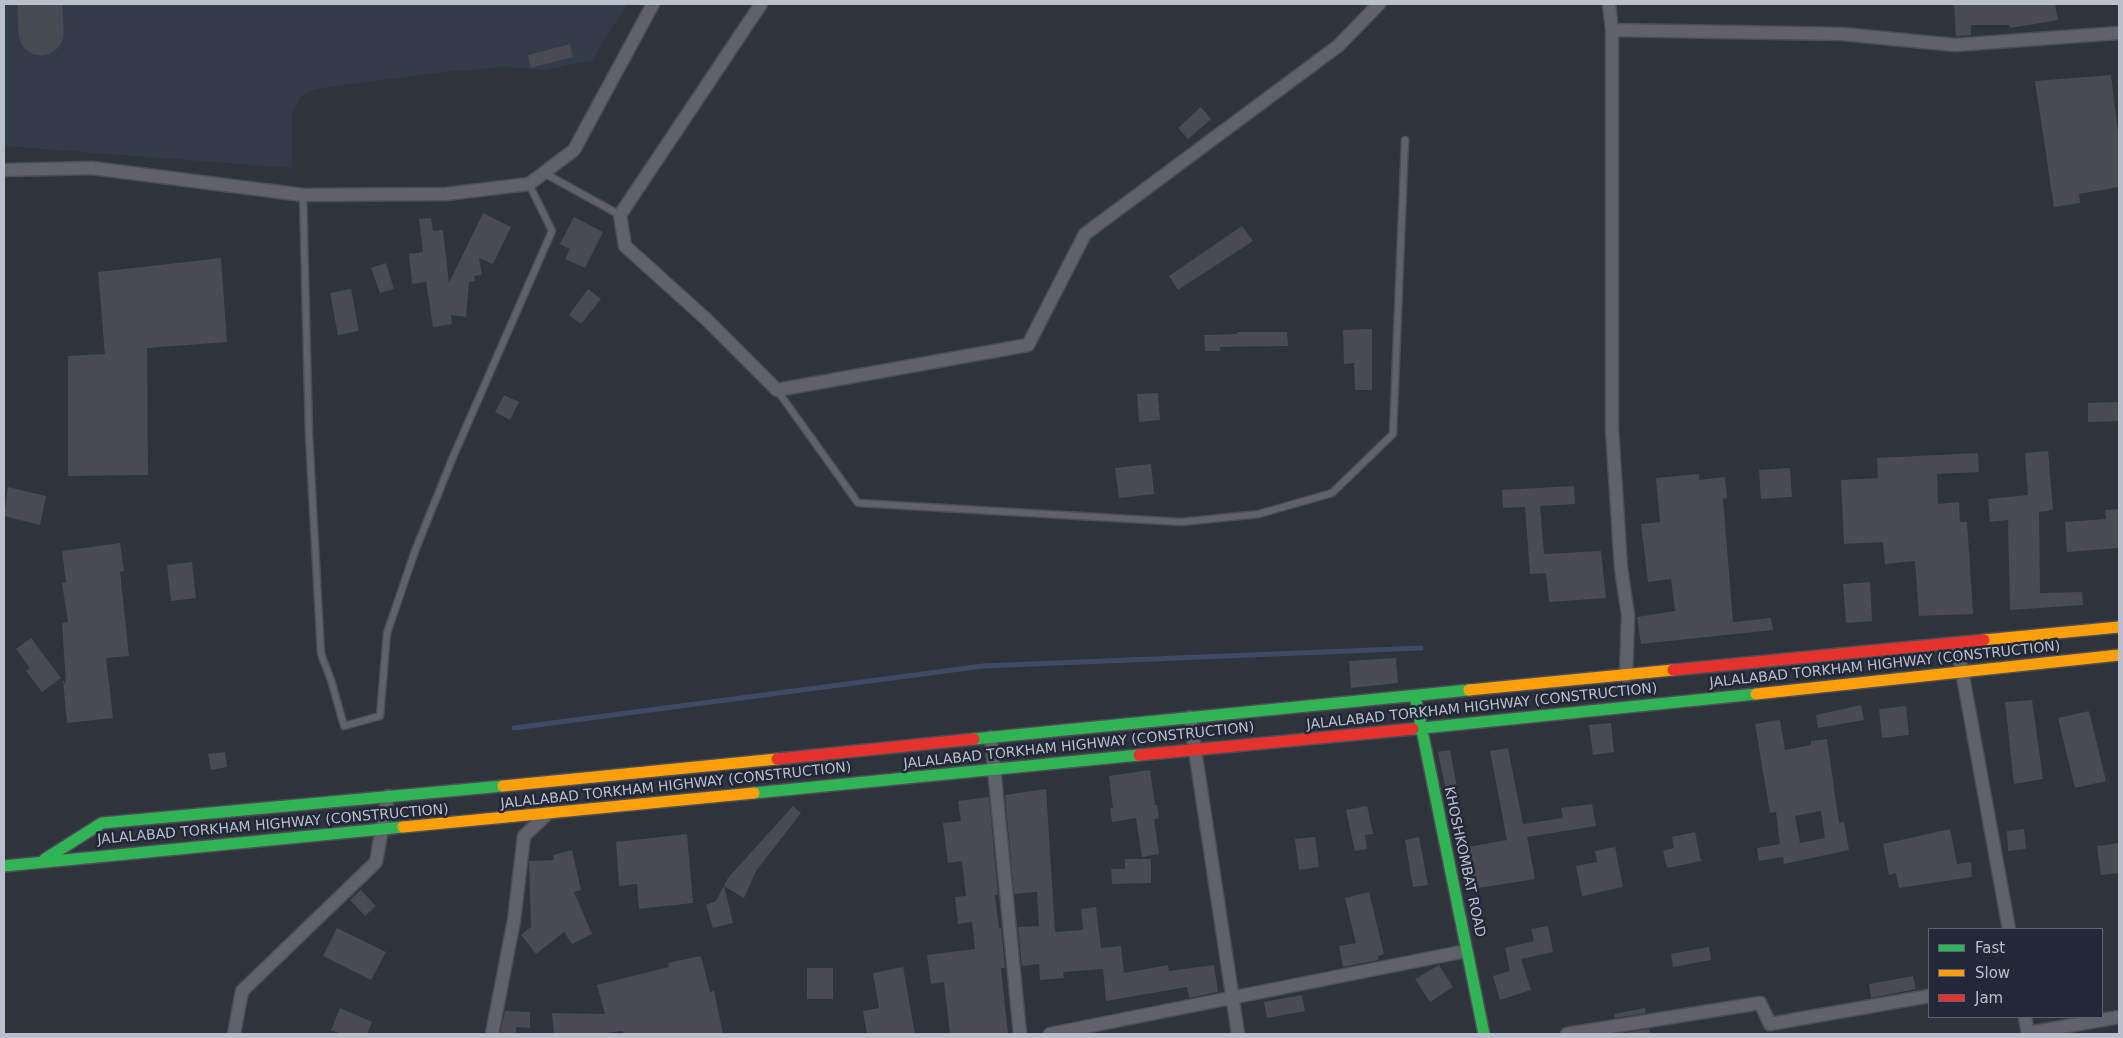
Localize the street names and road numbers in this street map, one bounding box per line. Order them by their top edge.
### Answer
street label: JALALABAD TORKHAM HIGHWAY (CONSTRUCTION) [1709,638,2061,692]
street label: JALALABAD TORKHAM HIGHWAY (CONSTRUCTION) [1306,680,1658,734]
street label: JALALABAD TORKHAM HIGHWAY (CONSTRUCTION) [903,719,1255,773]
street label: JALALABAD TORKHAM HIGHWAY (CONSTRUCTION) [500,759,852,813]
street label: KHOSHKOMBAT ROAD [1440,785,1488,939]
street label: JALALABAD TORKHAM HIGHWAY (CONSTRUCTION) [97,801,449,849]

